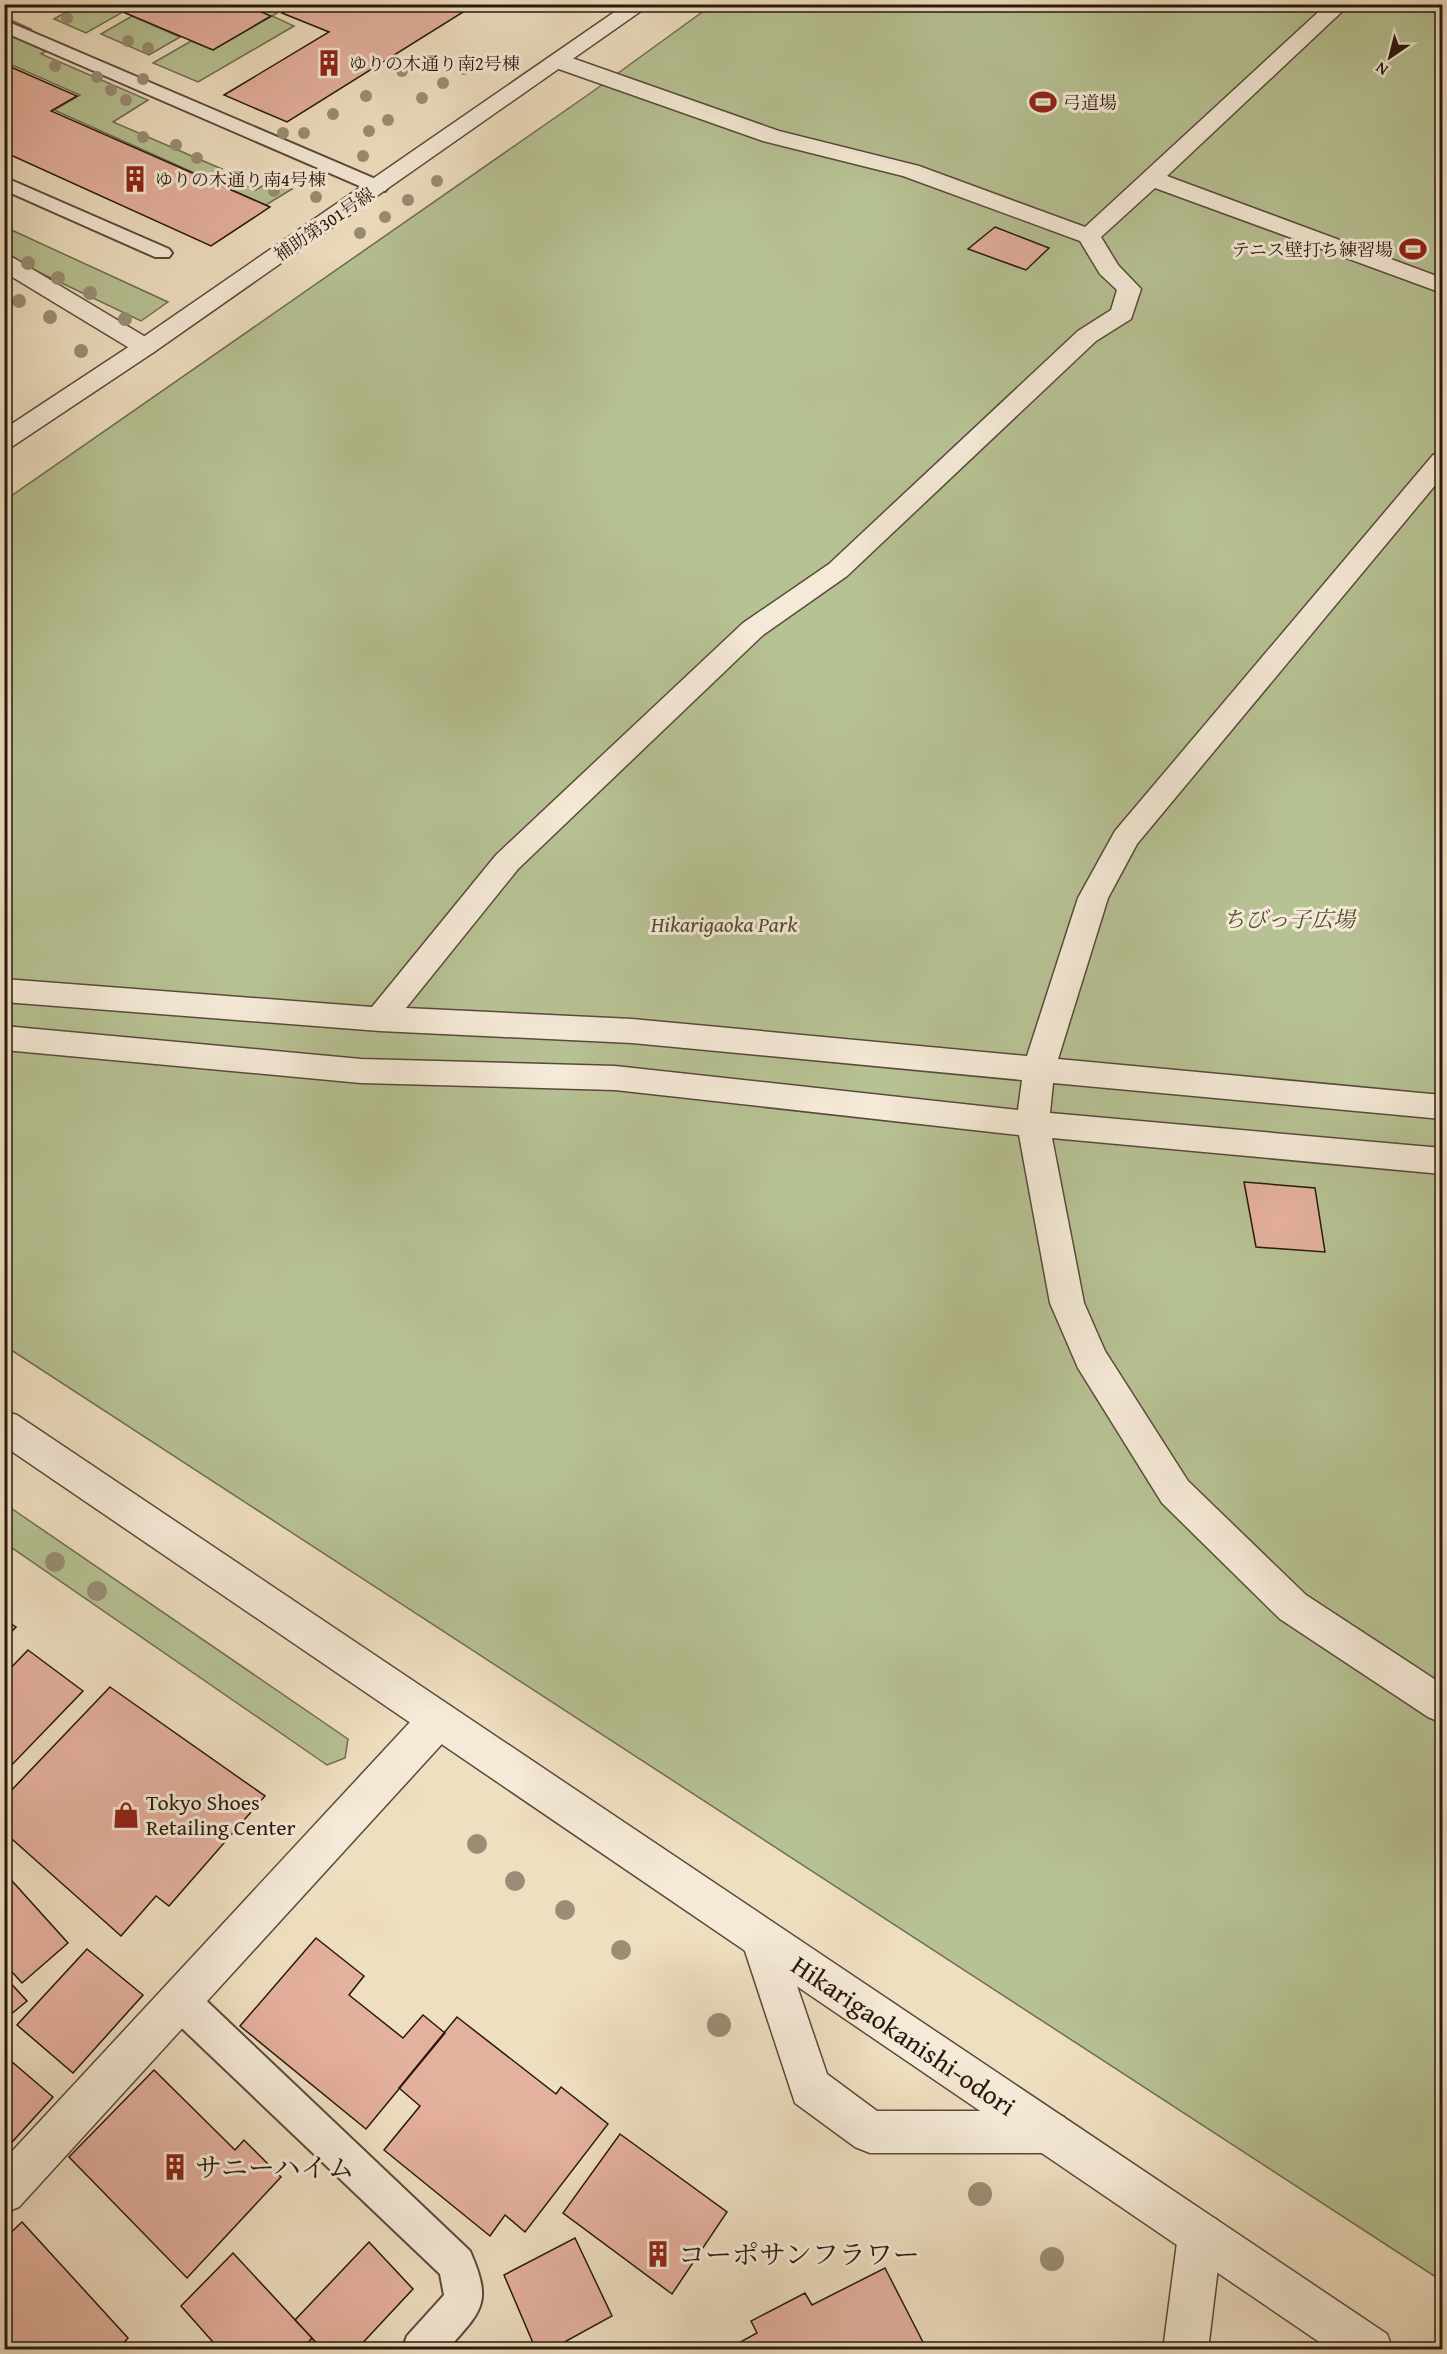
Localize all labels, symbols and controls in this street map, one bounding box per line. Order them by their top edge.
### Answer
north arrow [1360,27,1420,87]
building icon: ゆりの木通り南2号棟 [314,48,344,78]
place label: ゆりの木通り南2号棟 [349,50,520,77]
text: N [1370,56,1393,82]
sports icon: 弓道場 [1028,87,1058,117]
place label: 弓道場 [1063,89,1117,116]
building icon: ゆりの木通り南4号棟 [120,164,150,194]
place label: ゆりの木通り南4号棟 [155,166,326,193]
street label: 補助第301号線 [268,180,380,268]
sports icon: テニス壁打ち練習場 [1398,234,1428,264]
place label: テニス壁打ち練習場 [1232,236,1393,263]
park label: ちびっ子広場 [1223,903,1357,935]
park label: Hikarigaoka Park [650,908,798,940]
place label: Tokyo Shoes Retailing Center [146,1786,296,1843]
shop icon: Tokyo Shoes Retailing Center [111,1800,141,1830]
street label: Hikarigaokanishi-odori [784,1945,1024,2125]
place label: サニーハイム [195,2147,355,2187]
building icon: サニーハイム [160,2152,190,2182]
place label: コーポサンフラワー [678,2234,920,2274]
building icon: コーポサンフラワー [643,2239,673,2269]

